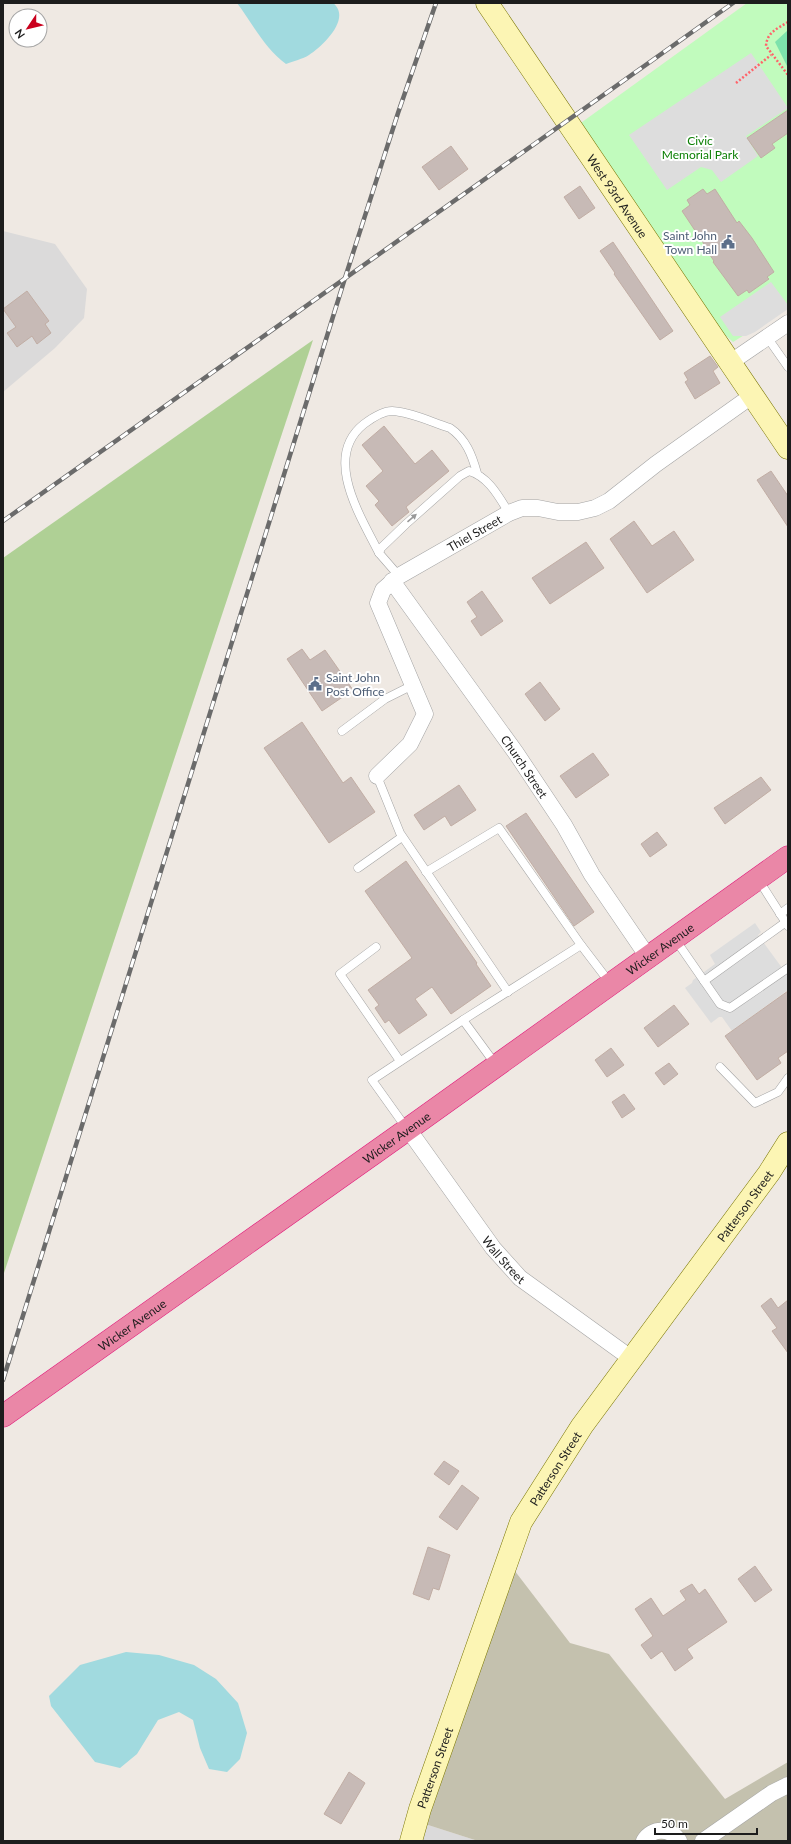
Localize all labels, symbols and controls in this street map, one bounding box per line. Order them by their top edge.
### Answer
north arrow [8,8,48,48]
text: N [12,27,27,41]
park label: Civic Memorial Park [662,133,739,162]
street label: West 93rd Avenue [584,151,651,241]
place label: Saint John Town Hall [663,228,717,257]
public building icon: Saint John Town Hall [720,234,736,250]
street label: Thiel Street [444,511,505,554]
one-way arrow [407,514,418,523]
place label: Saint John Post Office [326,670,384,699]
public building icon: Saint John Post Office [307,676,323,692]
street label: Church Street [498,732,552,801]
street label: Wicker Avenue [623,919,697,978]
street label: Wicker Avenue [359,1108,433,1166]
street label: Patterson Street [713,1167,776,1245]
street label: Wall Street [479,1233,529,1287]
street label: Wicker Avenue [95,1295,169,1354]
street label: Patterson Street [526,1428,585,1508]
street label: Patterson Street [413,1724,456,1810]
scale bar [655,1810,757,1836]
text: 50 m [661,1816,688,1831]

